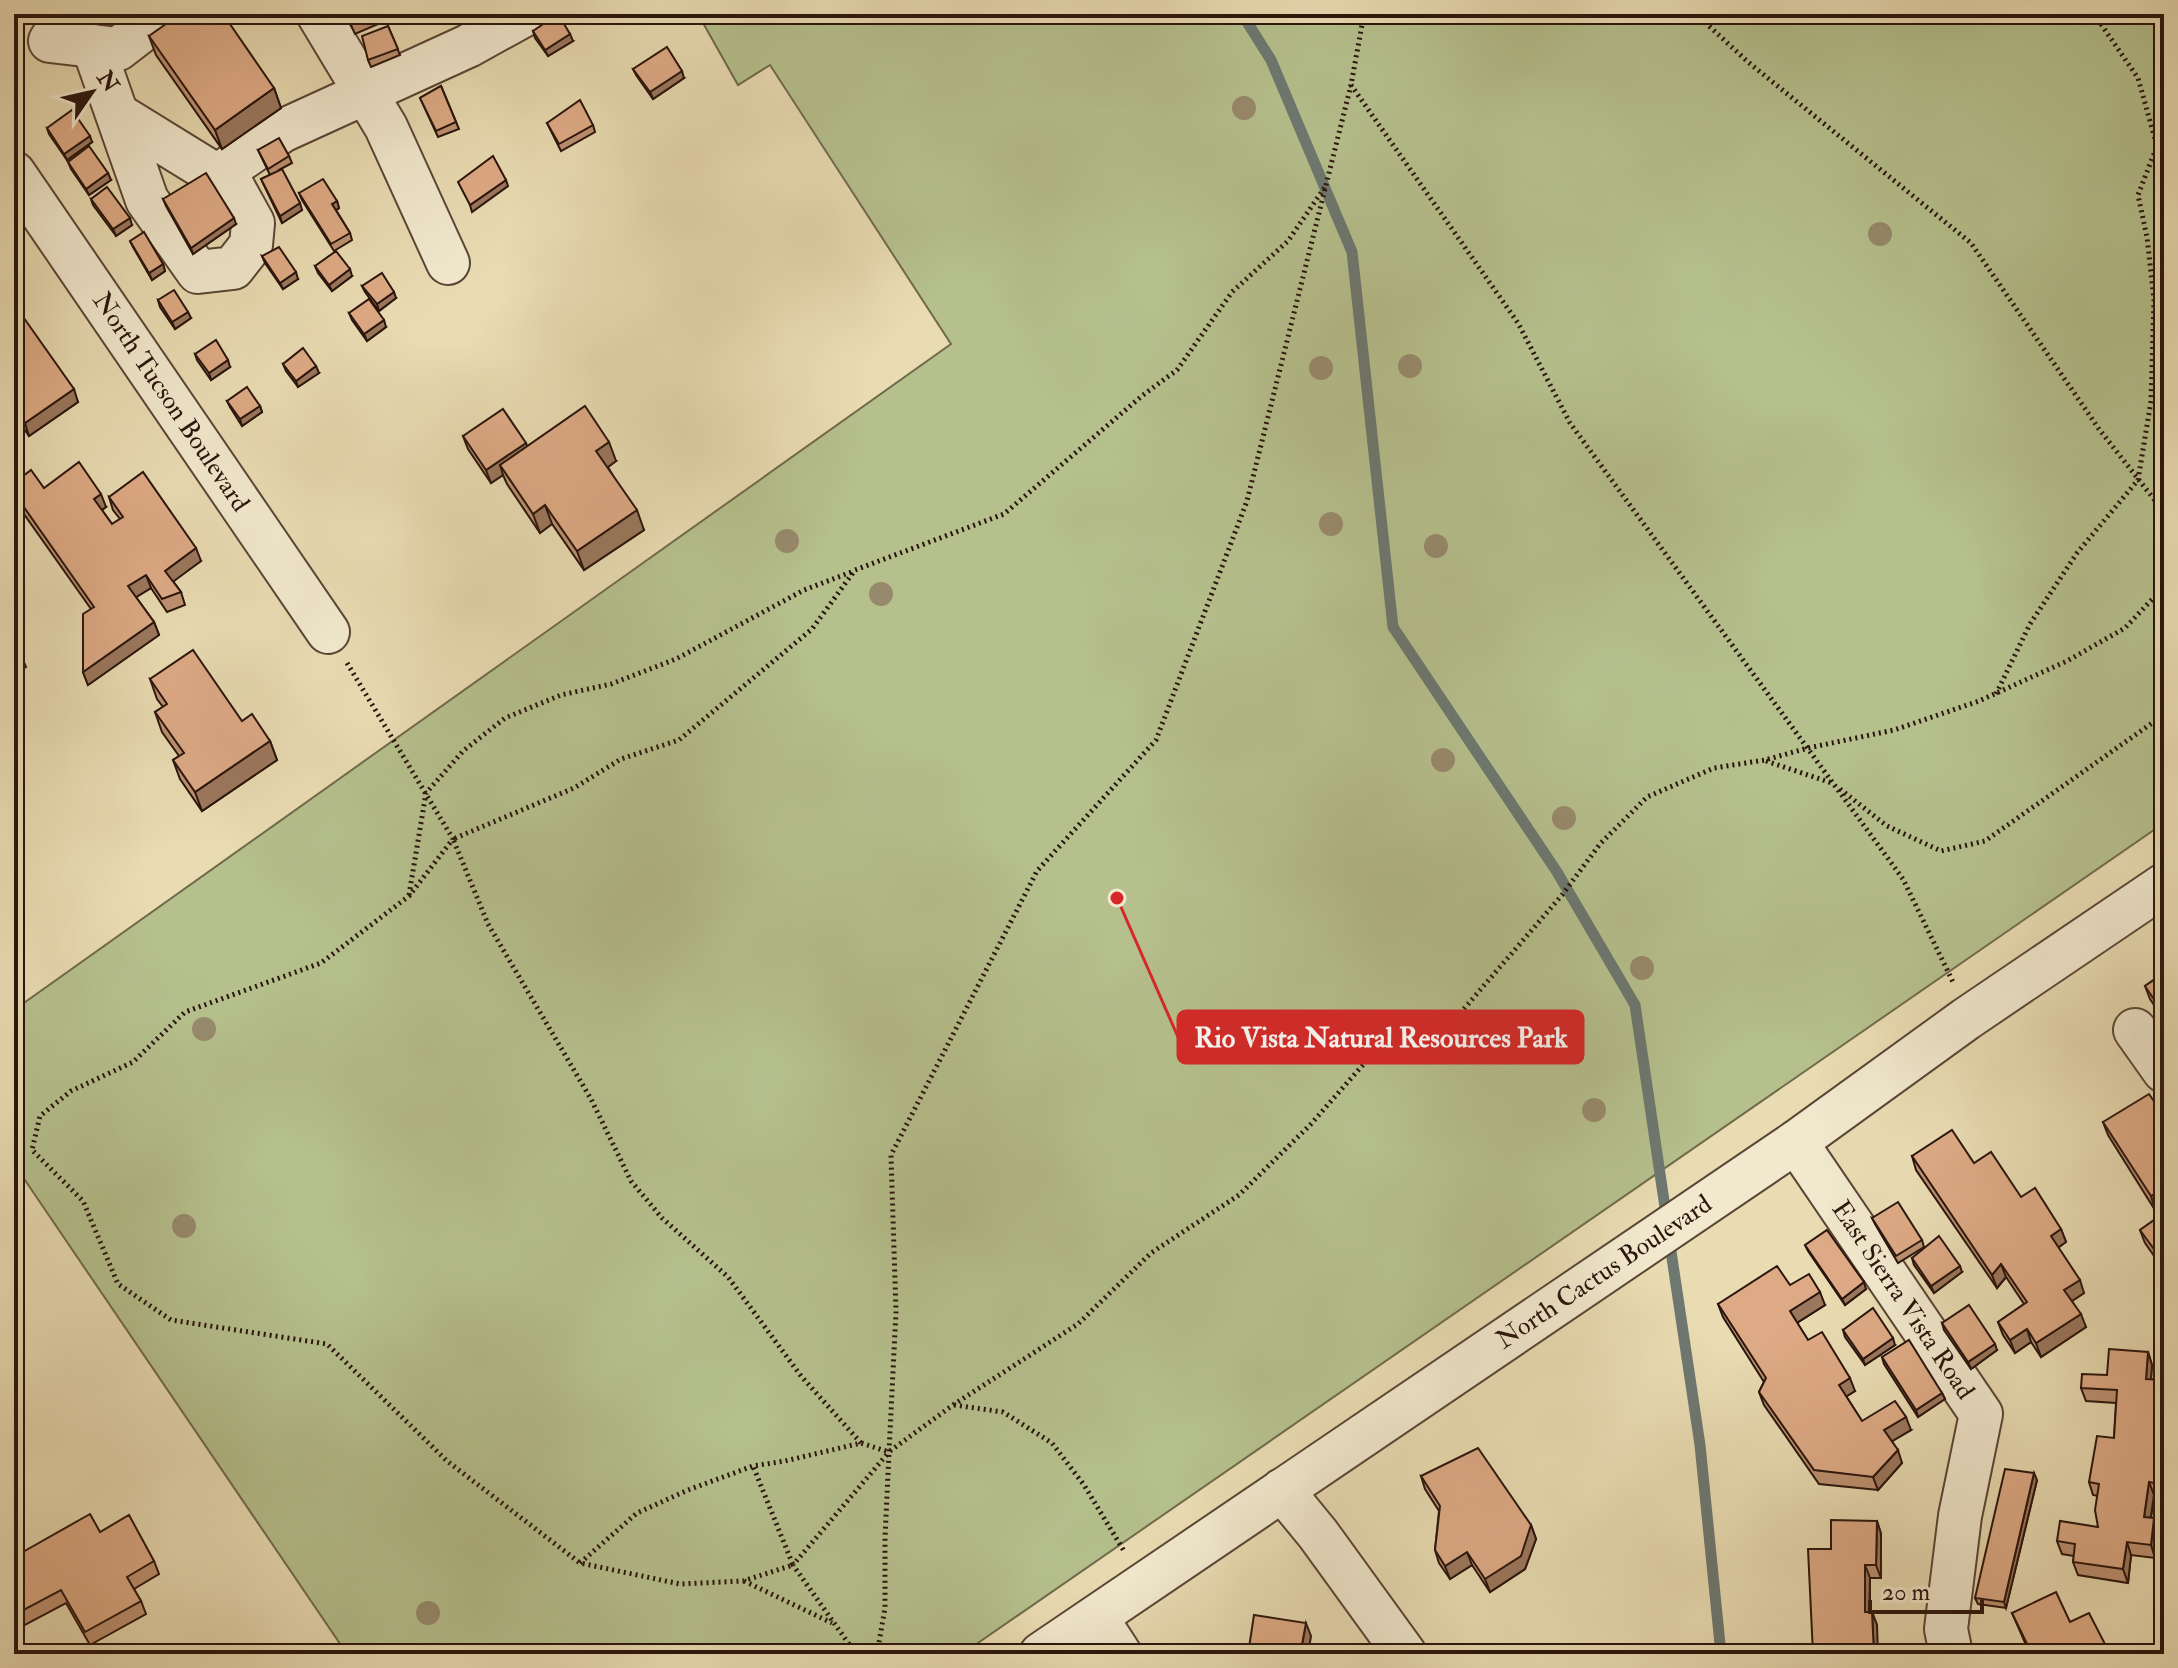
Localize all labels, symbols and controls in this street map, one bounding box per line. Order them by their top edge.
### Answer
north arrow [52,52,132,132]
text: N [90,65,125,98]
street label: North Tucson Boulevard [86,286,256,518]
callout: Rio Vista Natural Resources Park [1178,1011,1583,1063]
text: Rio Vista Natural Resources Park [1194,1021,1568,1056]
street label: North Cactus Boulevard [1490,1188,1718,1356]
street label: East Sierra Vista Road [1825,1195,1981,1406]
scale bar [1870,1564,1982,1614]
text: 20 m [1882,1577,1931,1608]

